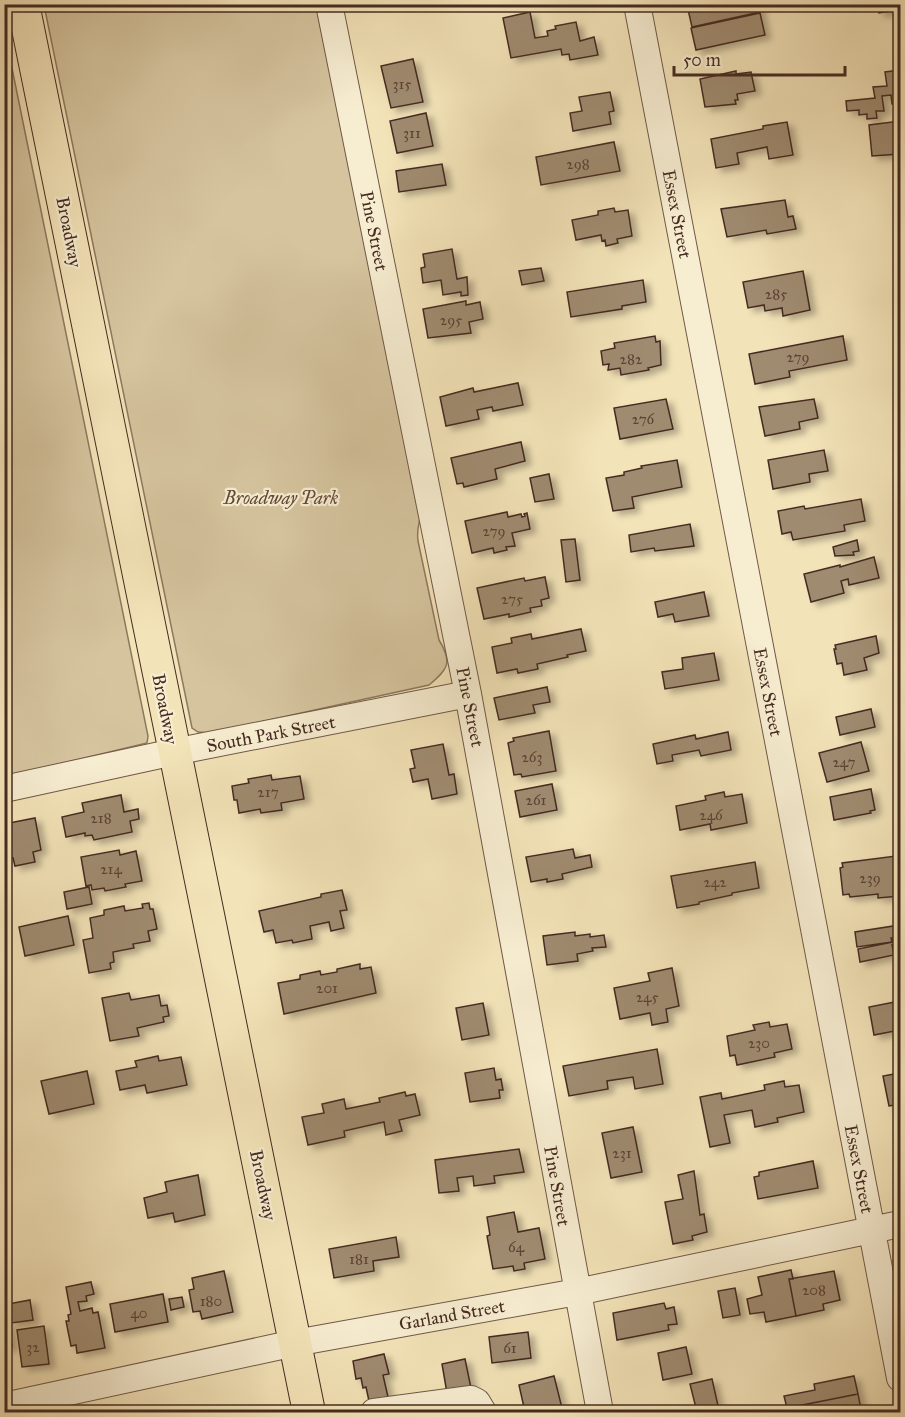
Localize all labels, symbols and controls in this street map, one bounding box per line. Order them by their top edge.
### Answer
scale bar [674,39,845,77]
text: 50 m [683,49,721,71]
house number: 315 [393,75,411,93]
house number: 311 [403,124,421,142]
house number: 298 [566,155,590,173]
street label: Essex Street [658,168,697,261]
street label: Pine Street [355,189,393,274]
street label: Broadway [51,195,87,270]
house number: 285 [765,285,787,303]
house number: 295 [440,311,462,329]
house number: 279 [786,348,810,366]
house number: 282 [620,350,643,368]
house number: 276 [632,410,656,428]
park label: Broadway Park [223,487,338,509]
house number: 279 [482,522,506,540]
house number: 275 [501,590,523,608]
street label: Essex Street [749,646,788,739]
street label: Pine Street [451,665,489,750]
street label: Broadway [147,672,183,747]
street label: South Park Street [205,711,338,757]
house number: 263 [521,748,543,766]
house number: 247 [832,753,856,771]
house number: 217 [257,783,279,801]
house number: 261 [526,791,547,809]
house number: 246 [699,806,724,824]
house number: 218 [90,809,112,827]
house number: 214 [100,860,122,878]
house number: 239 [859,869,881,887]
house number: 242 [703,873,727,891]
house number: 201 [316,979,338,997]
house number: 245 [636,988,658,1006]
house number: 230 [748,1034,770,1052]
street label: Essex Street [840,1123,879,1216]
street label: Pine Street [539,1144,575,1228]
house number: 231 [612,1144,632,1162]
street label: Broadway [245,1148,281,1223]
house number: 64 [508,1238,525,1256]
house number: 181 [349,1250,369,1268]
house number: 208 [802,1281,826,1299]
house number: 180 [200,1292,222,1310]
street label: Garland Street [397,1295,507,1335]
house number: 40 [130,1304,148,1322]
house number: 32 [26,1338,40,1356]
house number: 61 [503,1339,517,1357]

